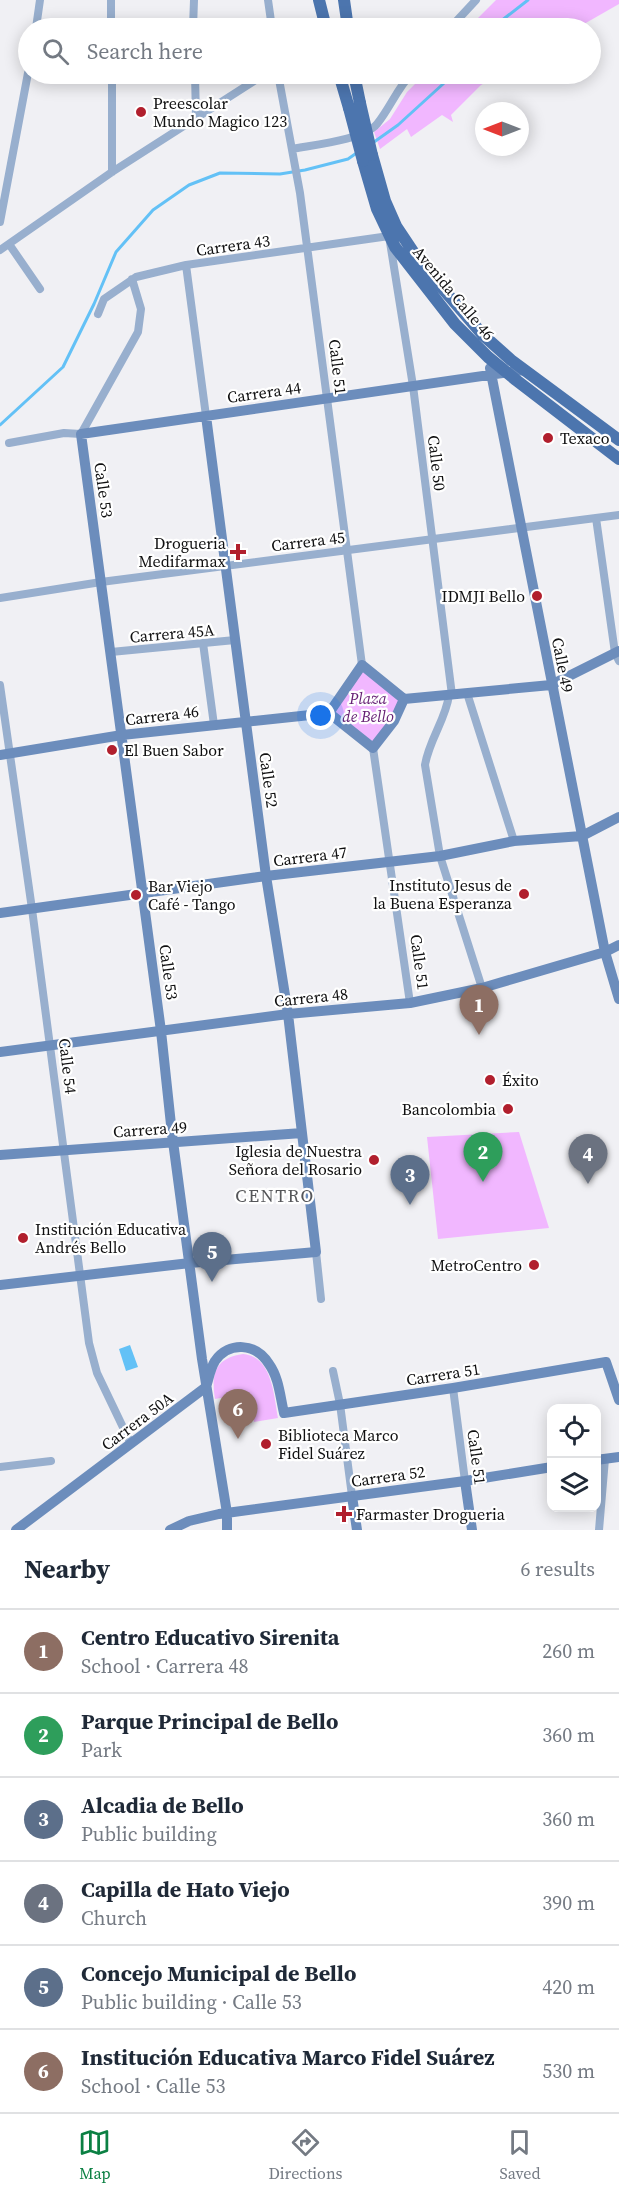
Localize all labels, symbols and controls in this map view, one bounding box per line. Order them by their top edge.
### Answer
search box [18,18,601,84]
icon: search [39,35,72,68]
text: Search here [87,36,203,66]
place label: Preescolar Mundo Magico 123 [153,92,287,132]
north arrow [475,102,529,156]
marker: Preescolar Mundo Magico 123 [134,105,148,119]
street label: Carrera 43 [195,229,271,261]
street label: Avenida Calle 46 [408,241,500,345]
street label: Calle 51 [324,338,352,396]
street label: Carrera 44 [226,376,302,408]
place label: Texaco [560,427,610,449]
marker: Texaco [541,431,555,445]
street label: Calle 50 [423,434,451,492]
street label: Calle 53 [89,461,119,519]
street label: Carrera 45 [270,526,346,556]
place label: Drogueria Medifarmax [138,532,227,572]
marker: Drogueria Medifarmax [231,545,245,559]
place label: IDMJI Bello [442,585,525,607]
marker: IDMJI Bello [530,589,544,603]
street label: Carrera 45A [129,618,216,648]
street label: Calle 49 [547,636,579,694]
park label: Plaza de Bello [342,687,394,727]
street label: Carrera 46 [124,700,200,730]
your location [306,701,335,730]
place label: El Buen Sabor [124,739,224,761]
marker: El Buen Sabor [105,743,119,757]
street label: Calle 52 [254,751,284,809]
street label: Carrera 47 [272,841,348,871]
place label: Instituto Jesus de la Buena Esperanza [373,874,513,914]
place label: Bar Viejo Café - Tango [148,875,236,915]
marker: Instituto Jesus de la Buena Esperanza [517,887,531,901]
marker: Bar Viejo Café - Tango [129,888,143,902]
street label: Calle 51 [405,933,435,991]
street label: Calle 53 [154,943,184,1001]
street label: Carrera 48 [273,982,349,1012]
pin: 1 [460,986,498,1035]
street label: Calle 54 [54,1037,82,1095]
place label: Éxito [502,1069,539,1091]
marker: Éxito [483,1073,497,1087]
place label: Bancolombia [402,1098,497,1120]
marker: Bancolombia [501,1102,515,1116]
street label: Carrera 49 [112,1115,188,1143]
pin: 2 [464,1132,502,1182]
pin: 4 [568,1134,608,1184]
place label: Iglesia de Nuestra Señora del Rosario [229,1140,363,1180]
marker: Iglesia de Nuestra Señora del Rosario [367,1153,381,1167]
pin: 3 [390,1156,430,1205]
district label: CENTRO [235,1183,315,1208]
place label: Institución Educativa Andrés Bello [35,1218,187,1258]
marker: Institución Educativa Andrés Bello [16,1231,30,1245]
pin: 5 [192,1232,232,1282]
place label: MetroCentro [431,1254,522,1276]
marker: MetroCentro [527,1258,541,1272]
street label: Carrera 51 [405,1357,481,1391]
street label: Carrera 50A [97,1386,178,1455]
pin: 6 [218,1390,258,1439]
map controls [547,1404,601,1512]
button: locate [547,1404,601,1458]
place label: Biblioteca Marco Fidel Suárez [278,1424,399,1464]
street label: Calle 51 [462,1428,492,1486]
marker: Biblioteca Marco Fidel Suárez [259,1437,273,1451]
button: layers [547,1458,601,1512]
street label: Carrera 52 [350,1460,426,1492]
place label: Farmaster Drogueria [356,1503,506,1525]
marker: Farmaster Drogueria [337,1507,351,1521]
text: Nearby [24,1551,110,1587]
text: 6 results [520,1555,595,1583]
text: Centro Educativo Sirenita [81,1622,340,1652]
text: 1 [38,1637,49,1665]
text: 260 m [542,1637,595,1665]
text: School · Carrera 48 [81,1652,249,1680]
text: Parque Principal de Bello [81,1706,338,1736]
text: 2 [38,1721,49,1749]
text: 360 m [542,1721,595,1749]
text: Park [81,1736,122,1764]
text: Alcadia de Bello [81,1790,244,1820]
text: 3 [38,1805,49,1833]
text: 360 m [542,1805,595,1833]
text: Public building [81,1820,217,1848]
text: Capilla de Hato Viejo [81,1874,290,1904]
text: 4 [38,1889,49,1917]
text: 390 m [542,1889,595,1917]
text: Church [81,1904,147,1932]
text: Concejo Municipal de Bello [81,1958,356,1988]
text: 5 [38,1973,49,2001]
text: 420 m [542,1973,595,2001]
text: Public building · Calle 53 [81,1988,302,2016]
text: Institución Educativa Marco Fidel Suárez [81,2042,494,2072]
text: 6 [38,2057,49,2085]
text: 530 m [542,2057,595,2085]
text: School · Calle 53 [81,2072,225,2100]
tab: Map [78,2126,111,2184]
tab: Directions [268,2126,343,2184]
tab: Saved [499,2126,541,2184]

